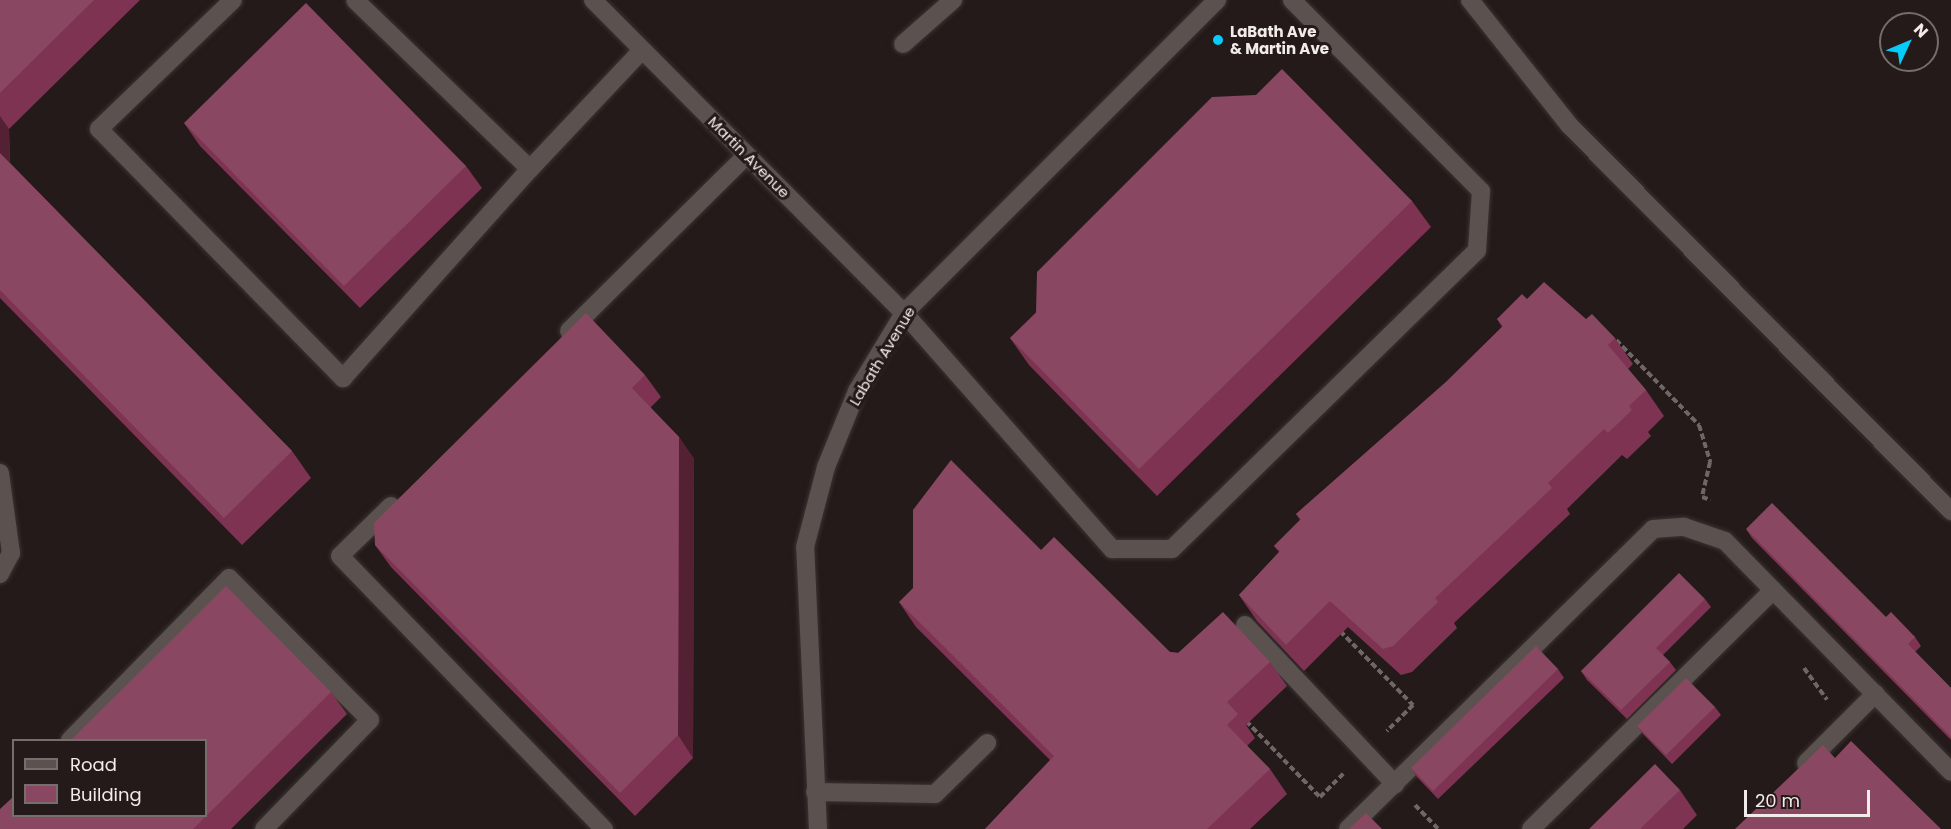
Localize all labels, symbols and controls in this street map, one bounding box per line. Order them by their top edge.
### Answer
north arrow [1879,12,1939,72]
text: N [1908,18,1933,43]
place label: LaBath Ave & Martin Ave [1230,22,1329,57]
marker: LaBath Ave & Martin Ave [1211,33,1225,47]
street label: Martin Avenue [705,113,793,201]
street label: Labath Avenue [845,303,919,409]
legend [12,739,207,817]
text: Road [70,752,117,777]
scale bar [1747,778,1873,816]
text: Building [70,782,142,807]
text: 20 m [1755,788,1800,813]

